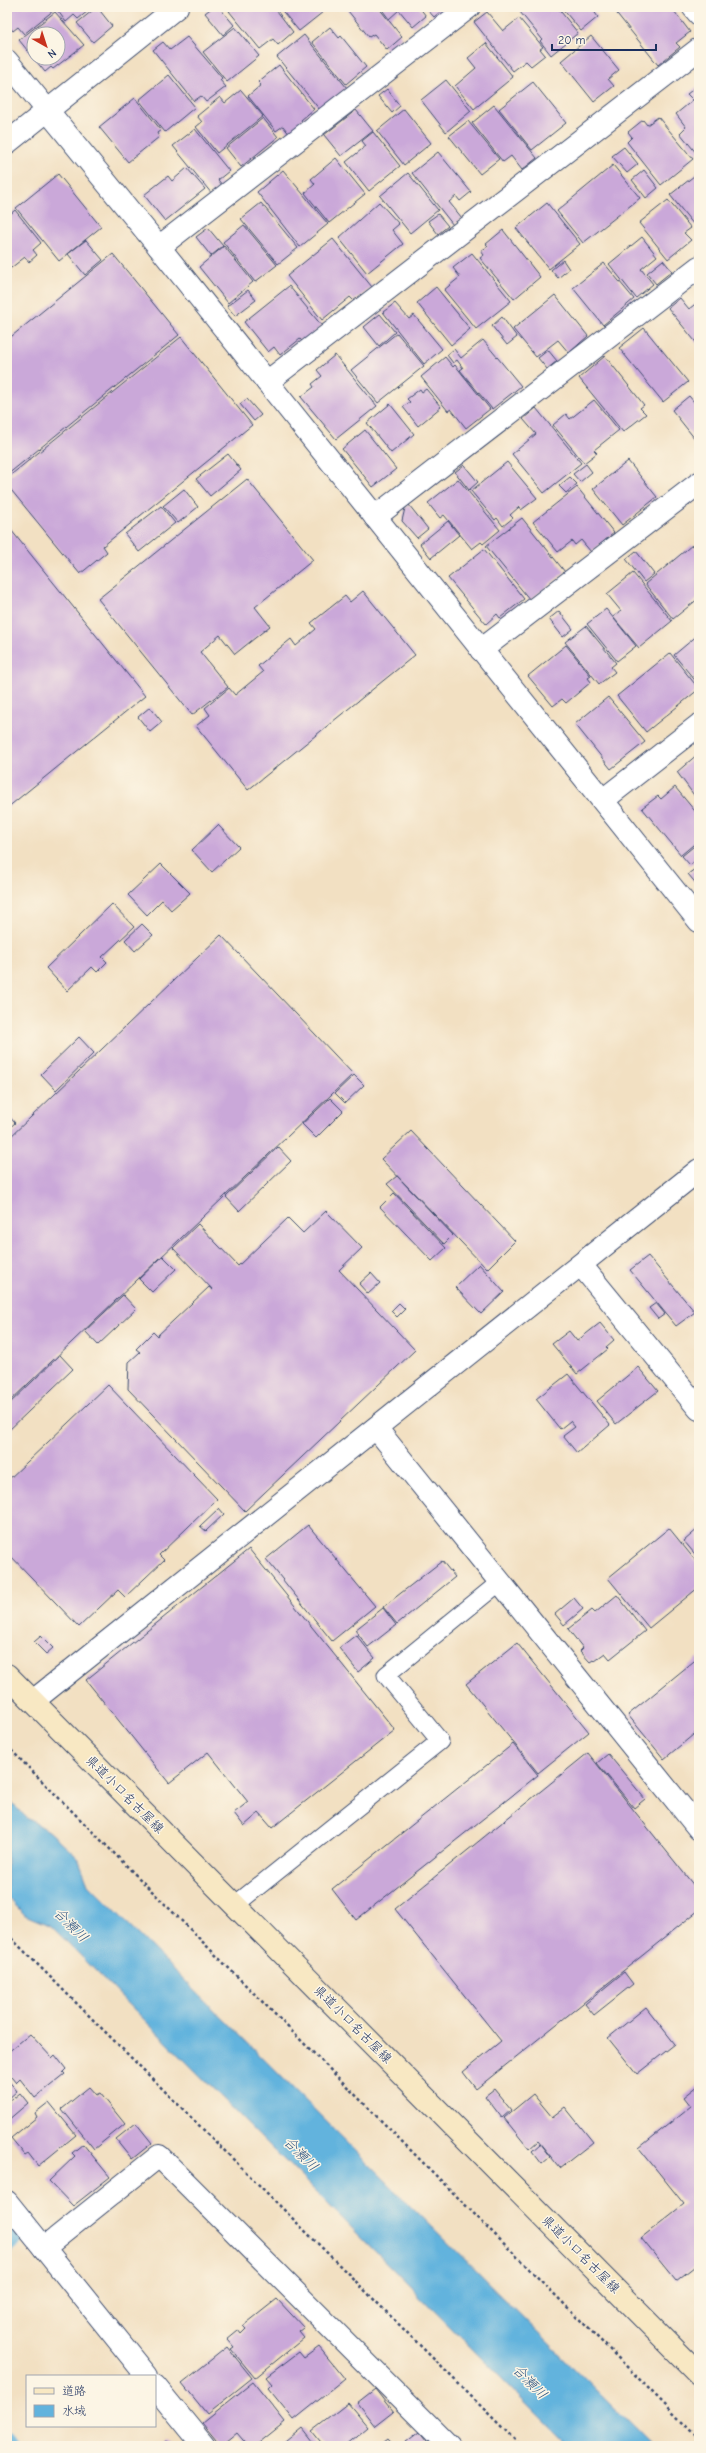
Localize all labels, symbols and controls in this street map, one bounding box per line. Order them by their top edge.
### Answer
north arrow [26,26,66,66]
scale bar [552,26,656,52]
text: 20 m [558,33,586,47]
text: N [45,46,59,61]
street label: 県道小口名古屋線 [83,1752,168,1837]
water label: 合瀬川 [50,1904,92,1946]
street label: 県道小口名古屋線 [311,1982,396,2067]
water label: 合瀬川 [280,2133,322,2175]
street label: 県道小口名古屋線 [539,2212,624,2297]
water label: 合瀬川 [509,2361,551,2403]
legend [26,2375,156,2427]
text: 道路 [62,2384,86,2398]
text: 水域 [62,2404,86,2418]

